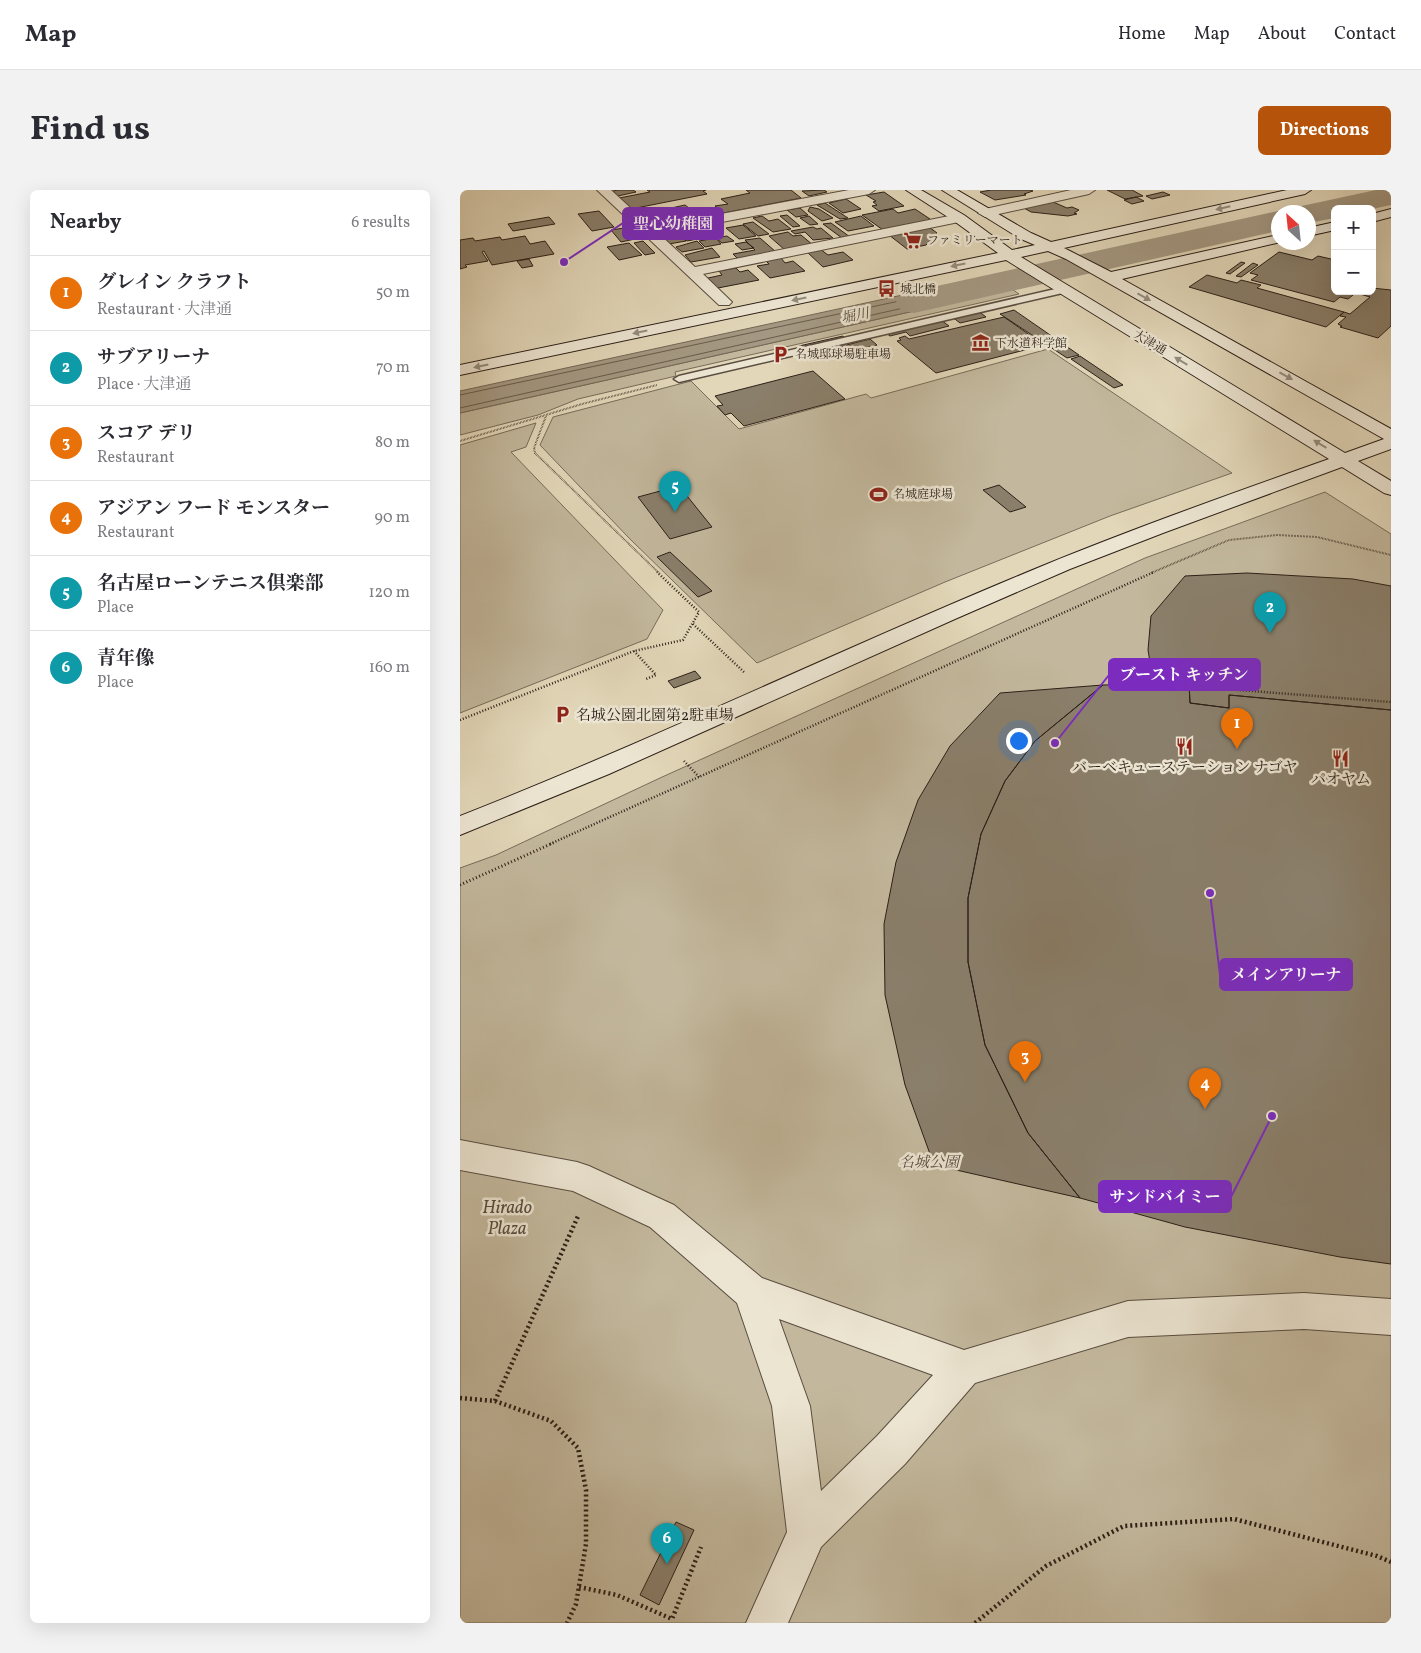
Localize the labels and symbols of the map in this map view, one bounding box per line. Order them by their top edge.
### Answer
one-way arrow [1215,204,1230,212]
north arrow [1271,205,1316,250]
callout: 聖心幼稚園 [623,208,723,239]
text: 聖心幼稚園 [633,214,713,236]
supermarket icon: ファミリーマート [903,230,923,250]
place label: ファミリーマート [927,233,1023,249]
one-way arrow [951,261,966,269]
bus stop icon: 城北橋 [876,279,896,299]
place label: 城北橋 [900,282,936,298]
one-way arrow [1138,292,1151,301]
one-way arrow [791,295,807,303]
water label: 堀川 [840,304,873,329]
street label: 大津通 [1130,327,1169,359]
one-way arrow [633,328,648,336]
museum icon: 下水道科学館 [971,333,991,353]
place label: 下水道科学館 [995,336,1067,352]
parking icon: 名城邸球場駐車場 [771,344,791,364]
place label: 名城邸球場駐車場 [795,347,891,363]
one-way arrow [1174,356,1187,365]
one-way arrow [474,362,489,370]
one-way arrow [1279,372,1292,381]
one-way arrow [1313,440,1326,449]
pin: 5 [659,471,691,512]
sports icon: 名城庭球場 [869,484,889,504]
place label: 名城庭球場 [893,487,953,503]
pin: 2 [1254,592,1286,633]
callout: ブースト キッチン [1109,659,1260,690]
text: ブースト キッチン [1120,665,1248,687]
parking icon: 名城公園北園第2駐車場 [552,705,572,725]
place label: 名城公園北園第2駐車場 [576,706,734,727]
pin: 1 [1221,708,1253,749]
your location [1006,728,1032,754]
restaurant icon: バーベキューステーション ナゴヤ [1175,736,1195,756]
restaurant icon: パオヤム [1331,748,1351,768]
place label: バーベキューステーション ナゴヤ [1072,758,1298,779]
place label: パオヤム [1311,770,1371,791]
callout: メインアリーナ [1220,959,1352,990]
text: メインアリーナ [1230,965,1342,987]
pin: 3 [1009,1041,1041,1082]
pin: 4 [1189,1068,1221,1109]
park label: 名城公園 [899,1153,962,1174]
callout: サンドバイミー [1099,1181,1231,1212]
text: サンドバイミー [1110,1187,1220,1209]
park label: Hirado Plaza [482,1196,532,1242]
pin: 6 [651,1523,683,1564]

